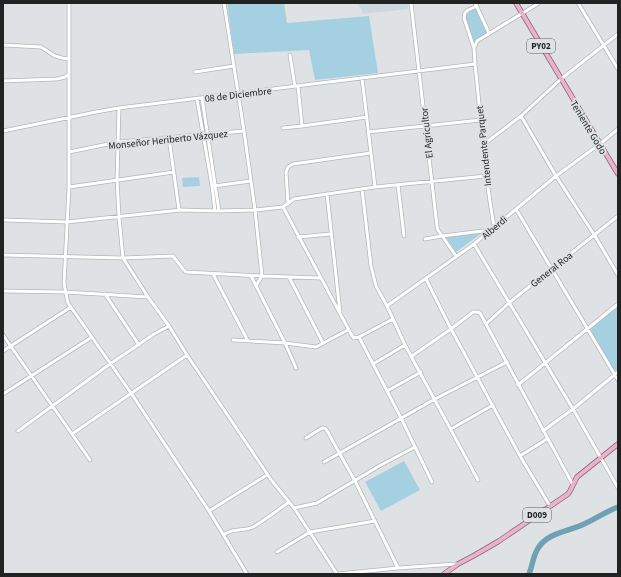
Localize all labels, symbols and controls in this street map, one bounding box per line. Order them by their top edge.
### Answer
road number: PY02 [527,39,555,53]
street label: 08 de Diciembre [204,84,272,106]
street label: Teniente Godo [566,98,610,157]
street label: Intendente Parquet [473,104,495,187]
street label: El Agricultor [417,106,437,159]
street label: Monseñor Heriberto Vázquez [108,127,229,153]
street label: Alberdi [479,213,511,243]
street label: General Roa [527,249,576,291]
road number: D009 [523,508,551,522]

